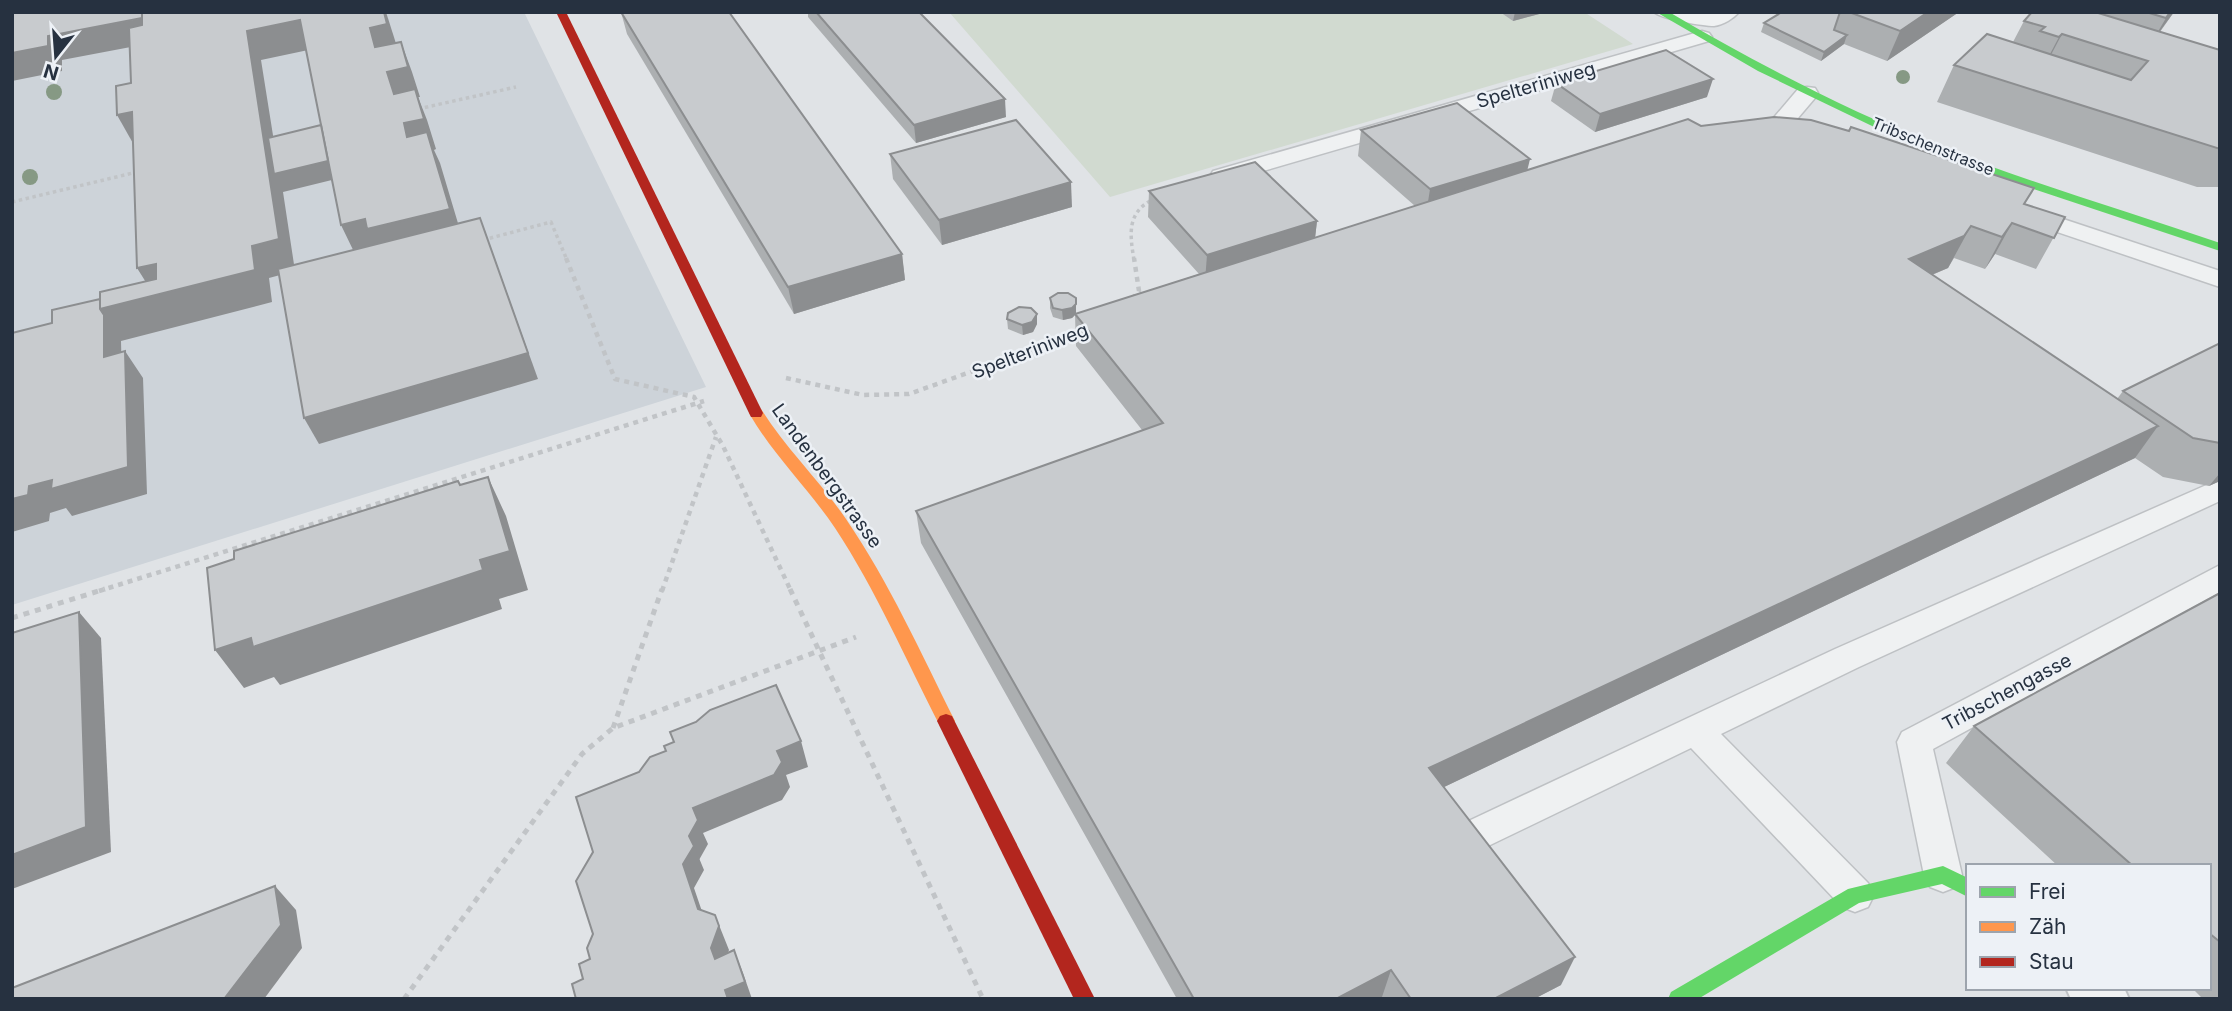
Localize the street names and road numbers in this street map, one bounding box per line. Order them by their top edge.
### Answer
street label: Spelteriniweg [1474,57,1598,113]
street label: Tribschenstrasse [1869,112,1997,180]
street label: Spelteriniweg [969,318,1091,384]
street label: Landenbergstrasse [767,399,887,553]
street label: Tribschengasse [1939,648,2075,736]

